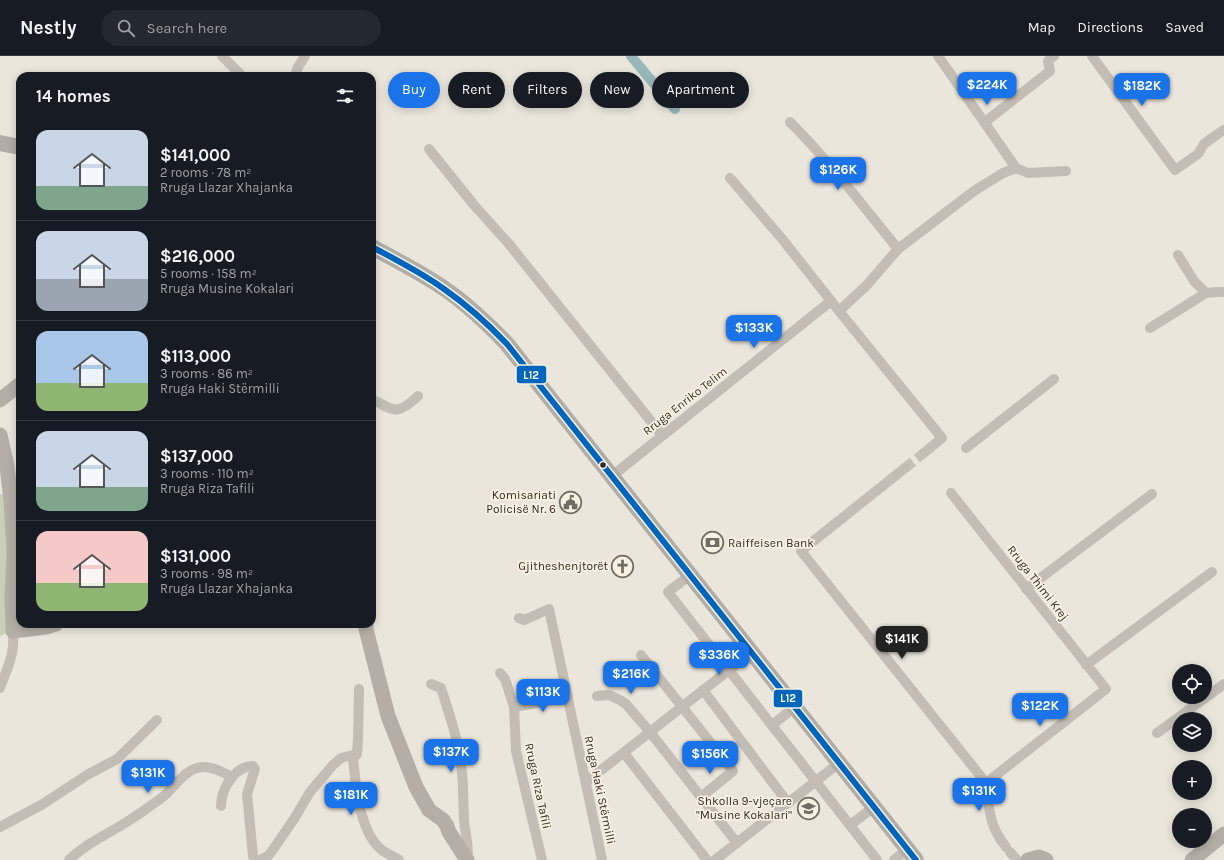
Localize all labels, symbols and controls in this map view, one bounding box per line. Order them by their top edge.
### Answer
search box [101,10,381,46]
text: Nestly [20,17,77,39]
icon: search [115,17,137,39]
text: Search here [147,19,227,37]
text: Map [1028,19,1056,36]
text: Directions [1078,19,1143,36]
text: Saved [1165,19,1204,36]
chip: Buy [388,72,440,108]
chip: Rent [448,72,505,108]
chip: Filters [513,72,582,108]
chip: New [590,72,644,108]
chip: Apartment [652,72,749,108]
pin: $224K [959,72,1015,106]
pin: $182K [1114,73,1170,107]
text: $224K [967,77,1007,92]
text: $182K [1123,78,1161,93]
icon: filters [334,85,356,107]
text: 14 homes [36,86,111,106]
text: $141,000 [160,145,231,165]
icon: home [68,146,116,194]
pin: $126K [810,157,866,191]
text: $126K [819,162,857,177]
text: 2 rooms · 78 m² [160,165,252,180]
text: Rruga Llazar Xhajanka [160,180,293,195]
text: $216,000 [160,246,235,266]
icon: home [68,247,116,295]
text: 5 rooms · 158 m² [160,266,257,281]
text: Rruga Musine Kokalari [160,281,294,296]
pin: $133K [726,315,782,349]
text: $133K [735,320,773,335]
text: $113,000 [160,346,231,366]
icon: home [68,347,116,395]
street label: Rruga Enriko Telim [640,364,730,438]
line badge: L12 [516,365,547,384]
text: 3 rooms · 86 m² [160,366,253,381]
text: L12 [523,369,539,382]
text: Rruga Haki Stërmilli [160,381,280,396]
text: $137,000 [160,446,233,466]
icon: home [68,447,116,495]
unlabelled marker [598,460,608,470]
text: 3 rooms · 110 m² [160,466,254,481]
text: Rruga Riza Tafili [160,481,255,496]
place label: Komisariati Policisë Nr. 6 [486,488,556,516]
public building icon: Komisariati Policisë Nr. 6 [558,489,584,515]
bank icon: Raiffeisen Bank [700,530,726,556]
place label: Raiffeisen Bank [728,536,814,550]
street label: Rruga Thimi Krej [1004,543,1072,623]
text: $131,000 [160,546,231,566]
icon: home [68,547,116,595]
church icon: Gjitheshenjtorët [610,553,636,579]
place label: Gjitheshenjtorët [518,559,608,573]
text: 3 rooms · 98 m² [160,566,253,581]
text: Rruga Llazar Xhajanka [160,581,293,596]
pin: $141K [874,626,930,660]
text: $141K [885,631,919,646]
pin: $336K [691,642,747,676]
text: $336K [698,647,740,662]
pin: $216K [603,661,659,695]
map controls [1172,664,1212,848]
button: locate [1172,664,1212,704]
text: $216K [612,666,650,681]
pin: $113K [515,679,571,713]
text: $113K [526,684,560,699]
line badge: L12 [773,689,803,708]
text: L12 [780,692,796,705]
pin: $122K [1012,693,1068,727]
text: $122K [1021,698,1059,713]
button: layers [1172,712,1212,752]
street label: Rruga Haki Stërmilli [582,735,618,845]
pin: $137K [423,739,479,773]
pin: $156K [682,741,738,775]
street label: Rruga Riza Tafili [522,742,554,830]
text: $137K [433,744,469,759]
text: $156K [691,746,729,761]
pin: $131K [120,760,176,794]
button: + [1172,760,1212,800]
text: $131K [131,765,165,780]
pin: $131K [951,778,1007,812]
pin: $181K [323,782,379,816]
text: $131K [962,783,996,798]
text: $181K [333,787,369,802]
place label: Shkolla 9-vjeçare "Musine Kokalari" [696,794,792,822]
school or university icon: Shkolla 9-vjeçare "Musine Kokalari" [795,795,821,821]
button: − [1172,808,1212,848]

